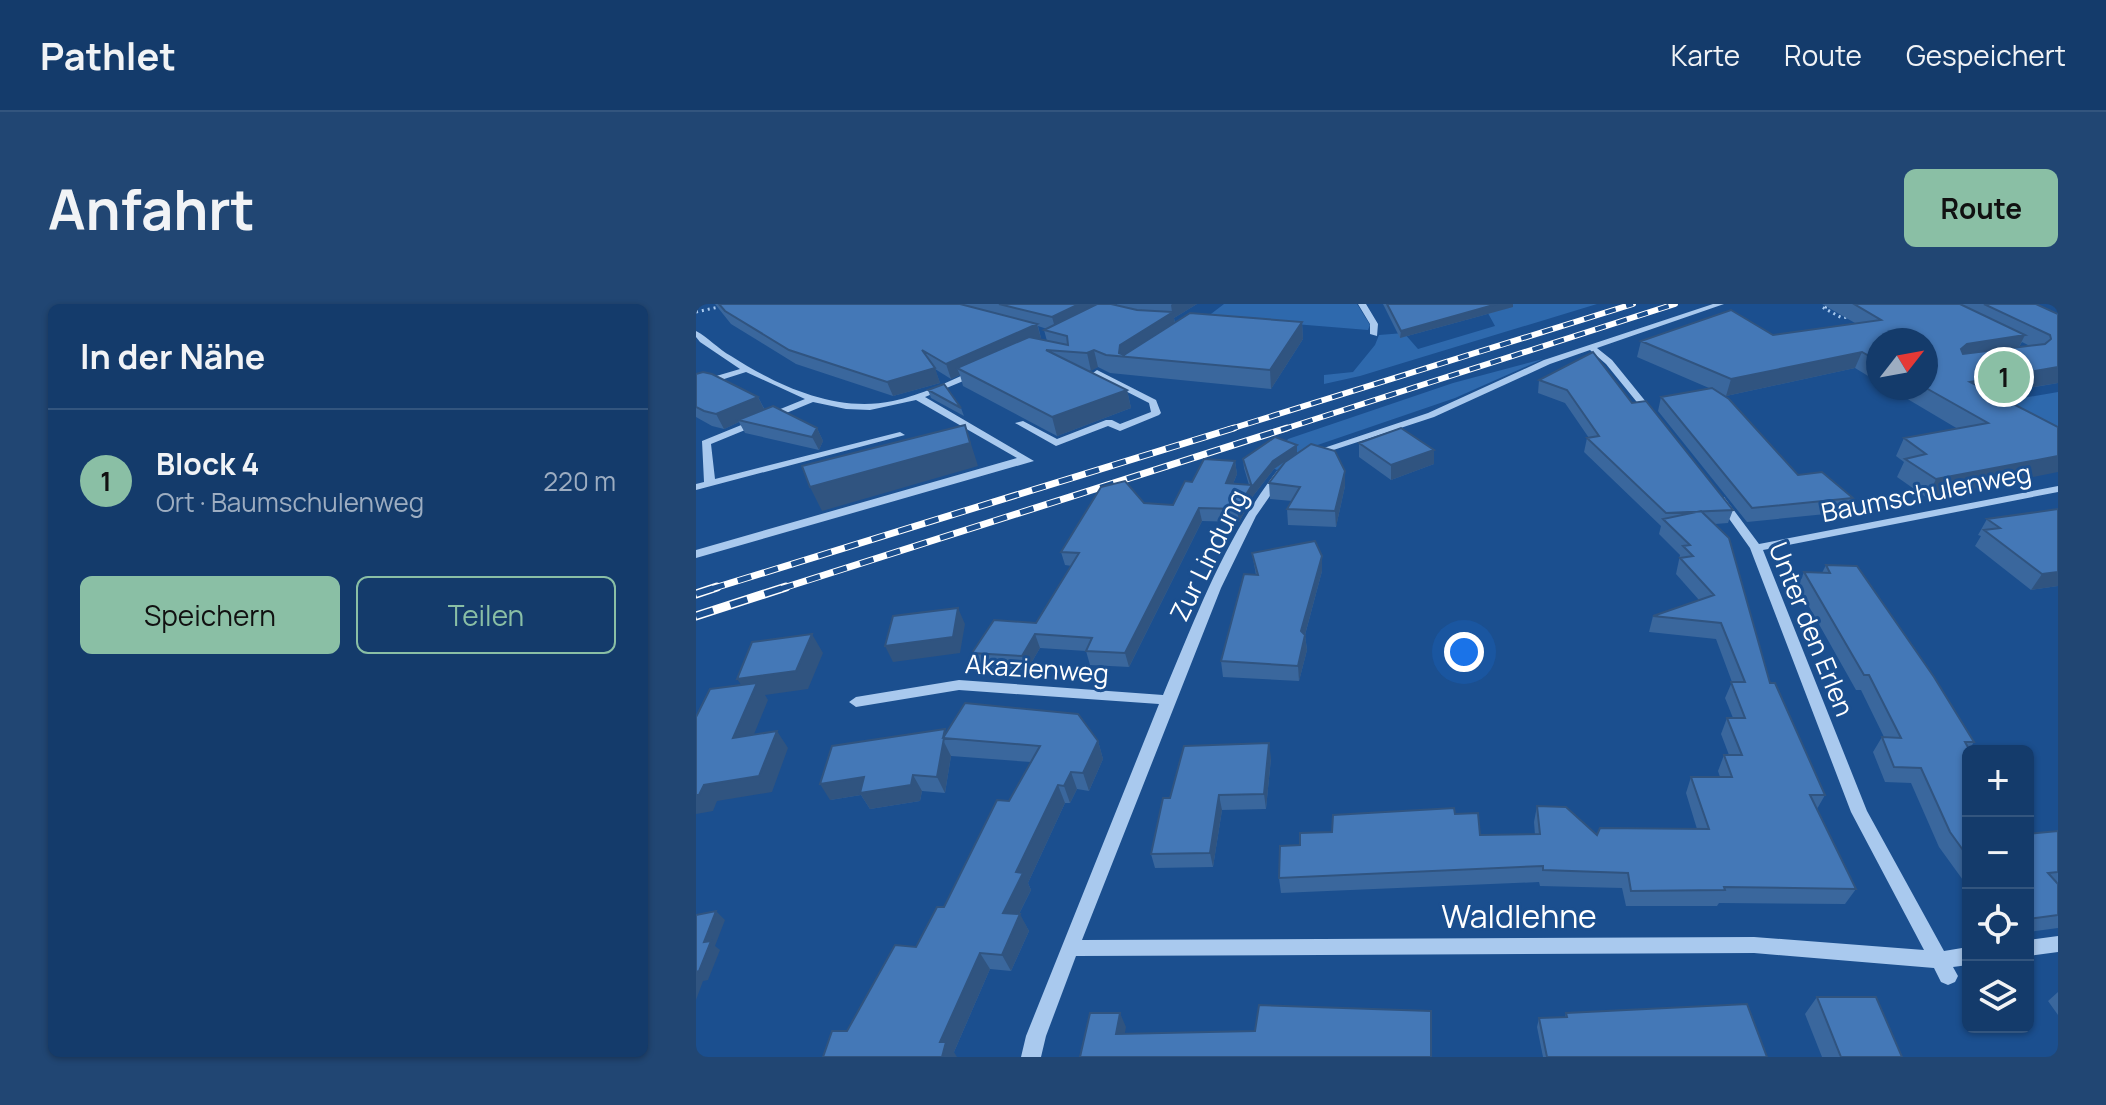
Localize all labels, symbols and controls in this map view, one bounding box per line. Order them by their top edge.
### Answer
text: Pathlet [40,29,176,81]
text: Karte [1671,36,1740,74]
text: Route [1784,36,1862,74]
text: Gespeichert [1906,36,2066,74]
button: Route [1904,169,2058,247]
text: Anfahrt [48,170,255,247]
north arrow [1866,328,1938,400]
text: In der Nähe [80,333,265,379]
pin: 1 [1978,347,2030,407]
text: Block 4 [156,443,260,484]
street label: Baumschulenweg [1818,454,2034,530]
text: 1 [100,463,112,499]
text: 220 m [543,463,616,499]
street label: Zur Lindung [1161,483,1255,627]
text: Ort · Baumschulenweg [156,484,424,520]
street label: Unter den Erlen [1761,537,1863,721]
button: Speichern [80,576,340,654]
button: Teilen [356,576,616,654]
your location [1444,632,1484,672]
street label: Akazienweg [964,645,1110,691]
map controls [1962,745,2034,1033]
button: + [1962,745,2034,817]
button: − [1962,817,2034,889]
button: locate [1962,889,2034,961]
street label: Waldlehne [1441,894,1597,938]
button: layers [1962,961,2034,1033]

